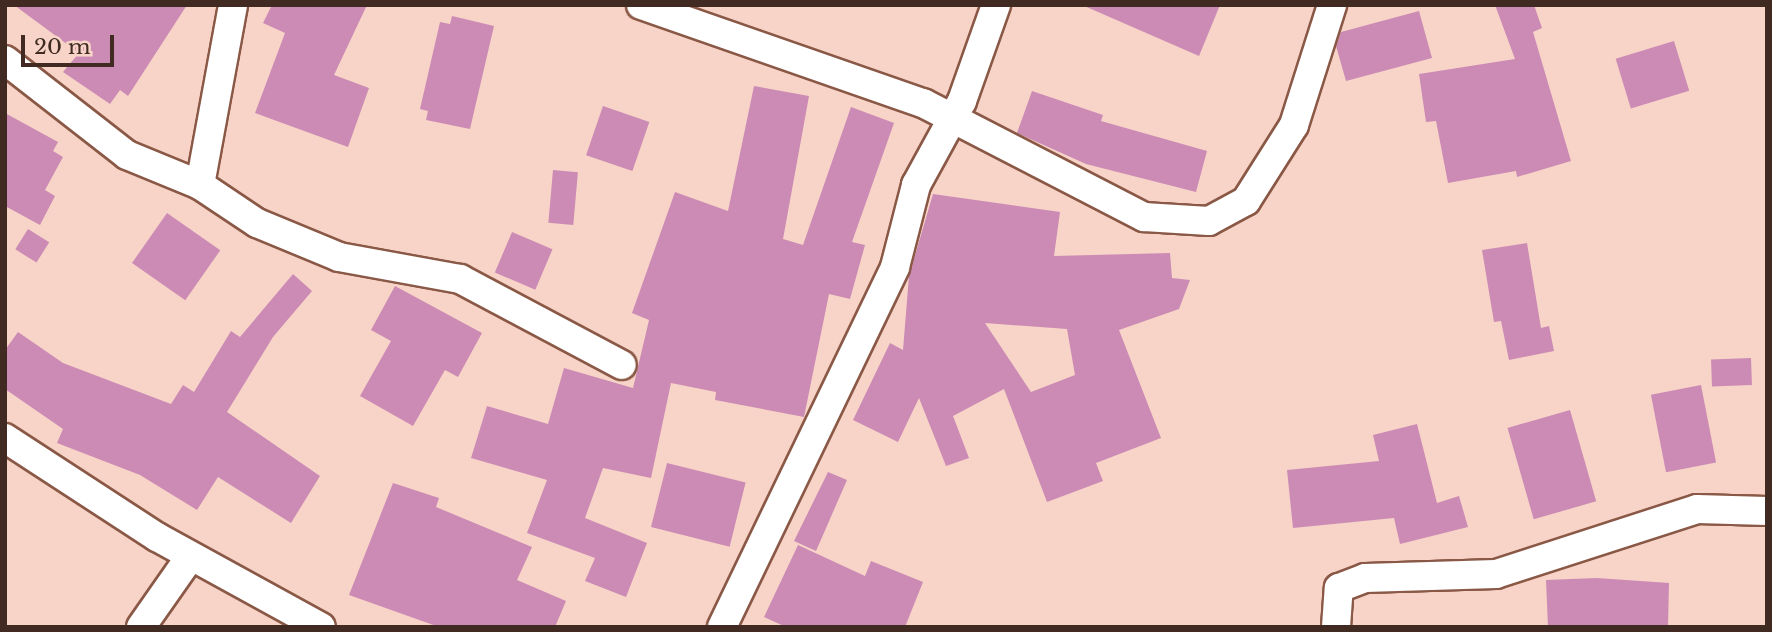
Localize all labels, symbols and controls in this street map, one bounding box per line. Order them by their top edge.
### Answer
scale bar [24,21,117,65]
text: 20 m [34,34,91,60]

